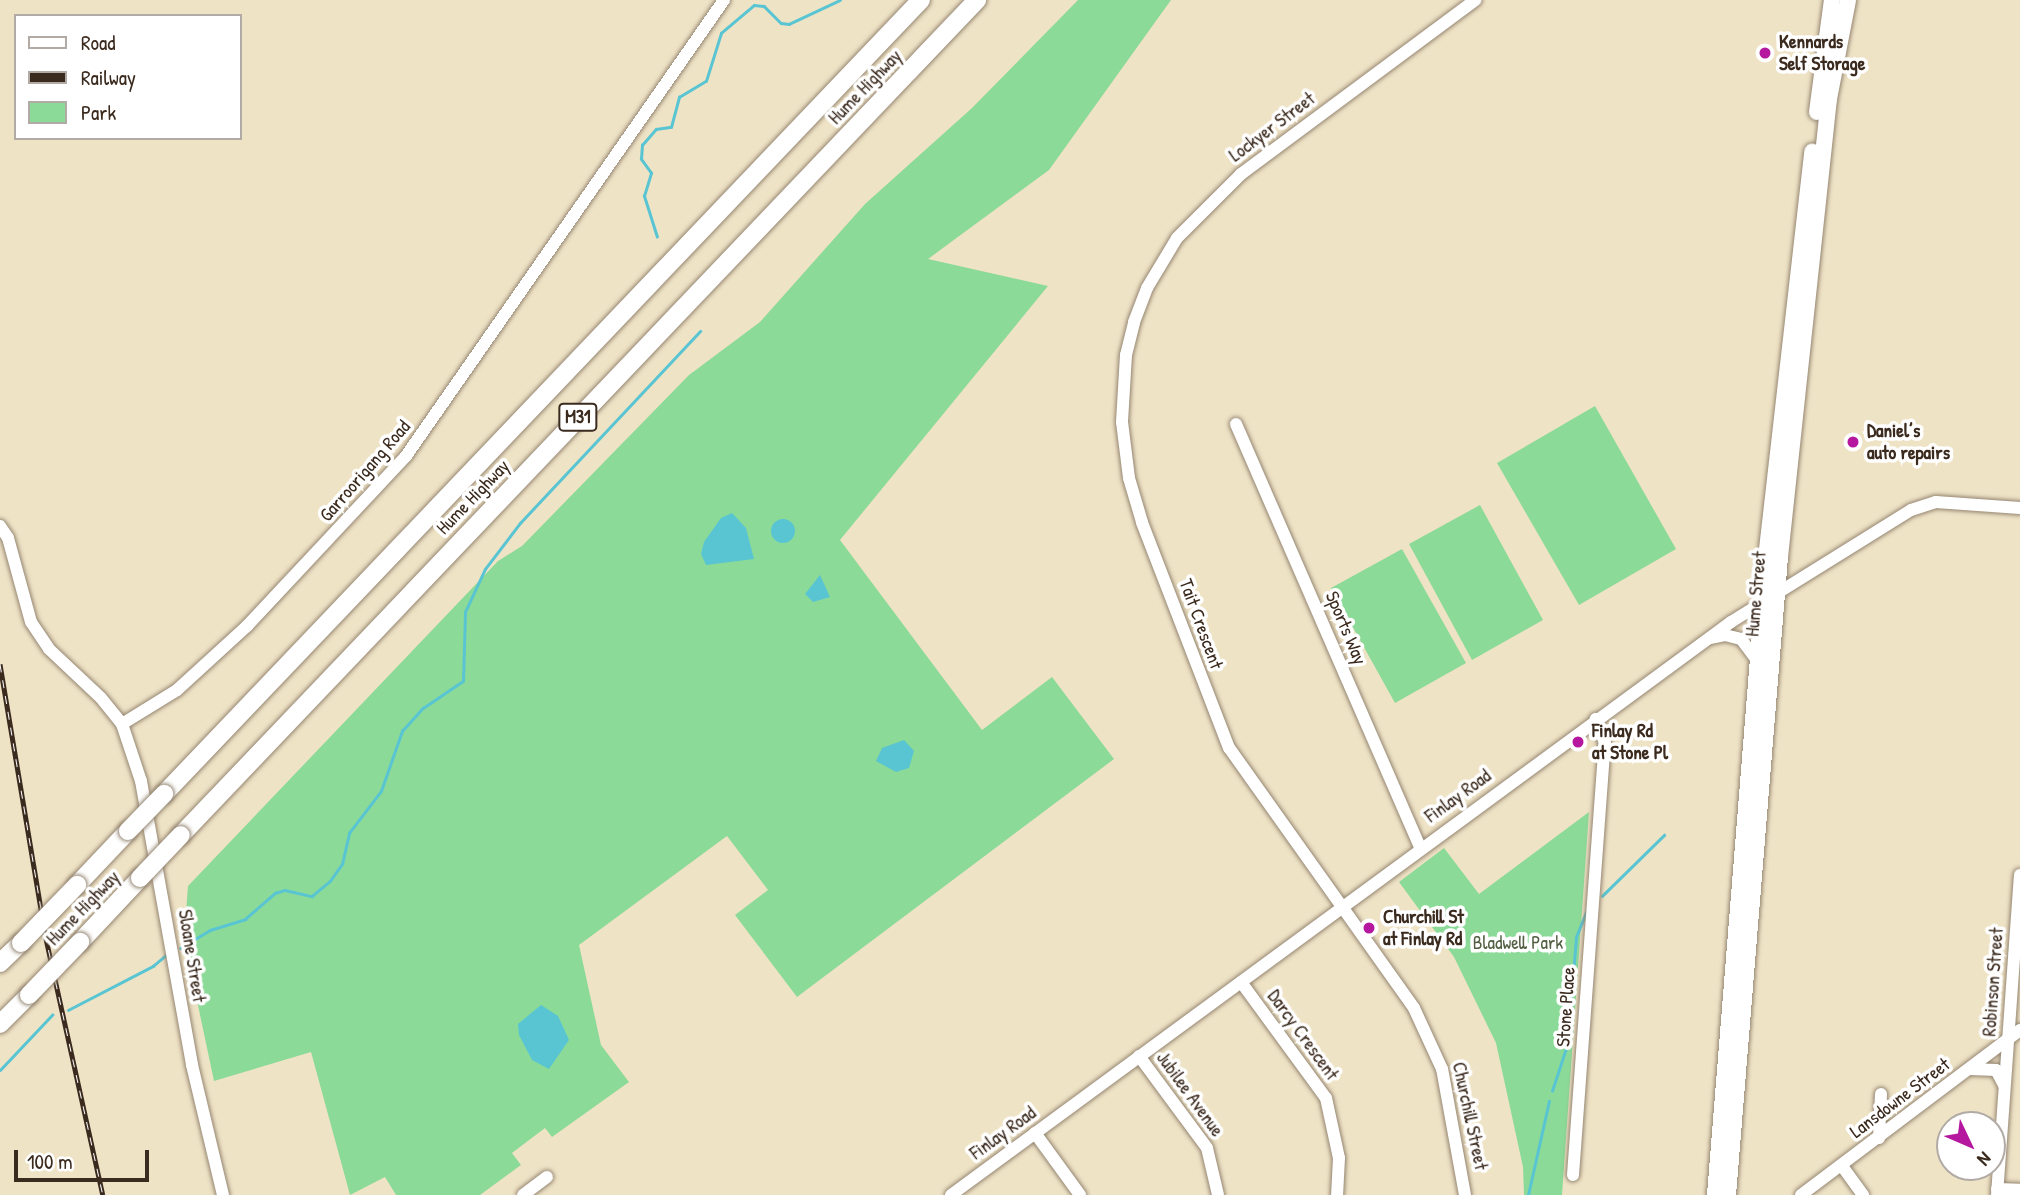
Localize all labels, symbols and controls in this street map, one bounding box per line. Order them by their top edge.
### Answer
legend [14,14,242,140]
text: Road [81,28,115,57]
place label: Kennards Self Storage [1779,31,1865,75]
street label: Hume Highway [824,45,906,129]
marker: Kennards Self Storage [1757,45,1773,61]
text: Railway [81,63,136,92]
street label: Lockyer Street [1225,87,1319,167]
text: Park [81,98,116,127]
road number: M31 [557,402,599,432]
street label: Garroorigang Road [315,416,415,526]
place label: Daniel’s auto repairs [1867,420,1950,464]
marker: Daniel’s auto repairs [1845,434,1861,450]
street label: Hume Highway [432,455,514,539]
street label: Hume Street [1741,550,1771,638]
street label: Tait Crescent [1174,576,1228,672]
street label: Sports Way [1320,588,1372,668]
place label: Finlay Rd at Stone Pl [1592,720,1668,764]
marker: Finlay Rd at Stone Pl [1570,734,1586,750]
street label: Finlay Road [1421,764,1495,828]
street label: Hume Highway [42,866,124,950]
place label: Churchill St at Finlay Rd [1383,906,1464,950]
street label: Sloane Street [173,908,211,1004]
marker: Churchill St at Finlay Rd [1361,920,1377,936]
street label: Robinson Street [1978,927,2008,1037]
park label: Bladwell Park [1473,932,1563,954]
street label: Stone Place [1552,966,1580,1048]
street label: Darcy Crescent [1263,985,1343,1085]
street label: Jubilee Avenue [1152,1047,1228,1141]
street label: Lansdowne Street [1846,1053,1954,1143]
street label: Churchill Street [1447,1060,1493,1172]
street label: Finlay Road [966,1101,1040,1165]
north arrow [1936,1111,2006,1181]
scale bar [18,1136,152,1180]
text: 100 m [27,1147,73,1176]
text: N [1972,1147,1998,1172]

